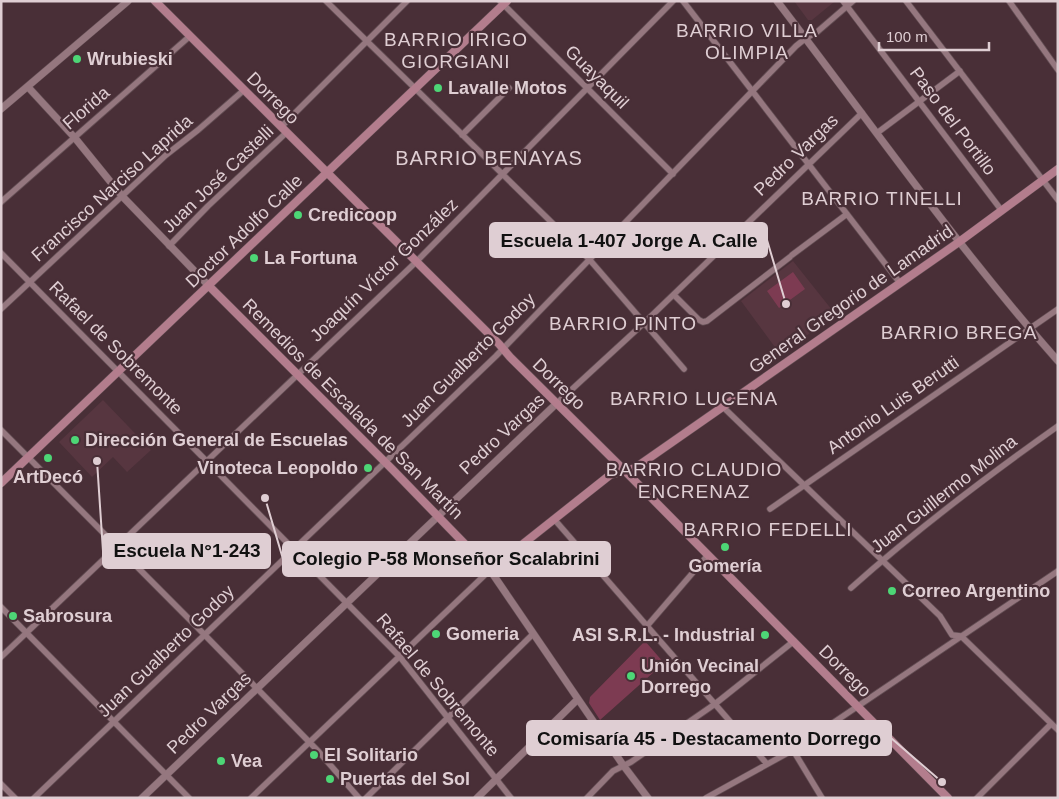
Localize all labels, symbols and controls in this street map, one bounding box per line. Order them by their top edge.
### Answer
district label: BARRIO VILLA OLIMPIA [676,20,818,63]
scale bar [879,20,989,52]
text: 100 m [886,28,928,45]
district label: BARRIO IRIGO GIORGIANI [384,29,528,72]
street label: Guayaquil [561,41,633,113]
place label: Wrubieski [87,49,173,69]
marker: Wrubieski [71,53,83,65]
street label: Paso del Portillo [906,63,1000,179]
street label: Dorrego [243,68,303,128]
place label: Lavalle Motos [448,78,567,98]
street label: Florida [59,82,114,134]
marker: Lavalle Motos [432,82,444,94]
street label: Francisco Narciso Laprida [28,110,197,265]
street label: Pedro Vargas [750,110,842,200]
street label: Juan José Castelli [159,121,277,237]
district label: BARRIO BENAYAS [395,147,583,169]
street label: Doctor Adolfo Calle [182,170,306,292]
district label: BARRIO TINELLI [801,188,963,209]
street label: Joaquín Víctor González [306,194,462,346]
place label: Credicoop [308,205,397,225]
marker: Credicoop [292,209,304,221]
street label: General Gregorio de Lamadrid [745,221,957,377]
callout: Escuela 1-407 Jorge A. Calle [490,223,767,257]
text: Escuela 1-407 Jorge A. Calle [501,230,757,251]
place label: La Fortuna [264,248,358,268]
marker: La Fortuna [248,252,260,264]
street label: Rafael de Sobremonte [45,277,187,419]
street label: Juan Gualberto Godoy [397,289,539,431]
street label: Remedios de Escalada de San Martín [239,295,467,523]
district label: BARRIO PINTO [549,313,697,334]
district label: BARRIO BREGA [881,322,1037,343]
street label: Antonio Luis Berutti [823,352,963,458]
street label: Dorrego [529,354,589,414]
district label: BARRIO LUCENA [610,388,778,409]
street label: Pedro Vargas [455,390,549,478]
place label: Dirección General de Escuelas [85,430,348,450]
street label: Juan Guillermo Molina [867,430,1021,557]
marker: Dirección General de Escuelas [69,434,81,446]
marker: ArtDecó [42,452,54,464]
place label: Vinoteca Leopoldo [197,458,358,478]
district label: BARRIO CLAUDIO ENCRENAZ [606,459,782,502]
marker: Vinoteca Leopoldo [362,462,374,474]
place label: ArtDecó [13,467,83,487]
district label: BARRIO FEDELLI [683,519,853,540]
callout: Escuela N°1-243 [103,534,270,568]
text: Escuela N°1-243 [113,540,261,561]
marker: Gomería [719,541,731,553]
callout: Colegio P-58 Monseñor Scalabrini [283,542,610,576]
text: Colegio P-58 Monseñor Scalabrini [292,548,600,569]
place label: Gomería [688,556,763,576]
street label: Juan Gualberto Godoy [94,581,238,721]
place label: Correo Argentino [902,581,1050,601]
marker: Correo Argentino [886,585,898,597]
place label: Sabrosura [23,606,113,626]
marker: Sabrosura [7,610,19,622]
street label: Rafael de Sobremonte [372,610,504,760]
place label: Gomeria [446,624,520,644]
place label: ASI S.R.L. - Industrial [572,625,755,645]
marker: Gomeria [430,628,442,640]
marker: ASI S.R.L. - Industrial [759,629,771,641]
street label: Dorrego [815,641,875,701]
place label: Unión Vecinal Dorrego [641,656,759,697]
street label: Pedro Vargas [163,668,255,758]
marker: Unión Vecinal Dorrego [625,670,637,682]
callout: Comisaría 45 - Destacamento Dorrego [527,721,891,755]
text: Comisaría 45 - Destacamento Dorrego [537,728,881,749]
place label: El Solitario [324,745,418,765]
marker: El Solitario [308,749,320,761]
place label: Vea [231,751,263,771]
marker: Vea [215,755,227,767]
place label: Puertas del Sol [340,769,470,789]
marker: Puertas del Sol [324,773,336,785]

